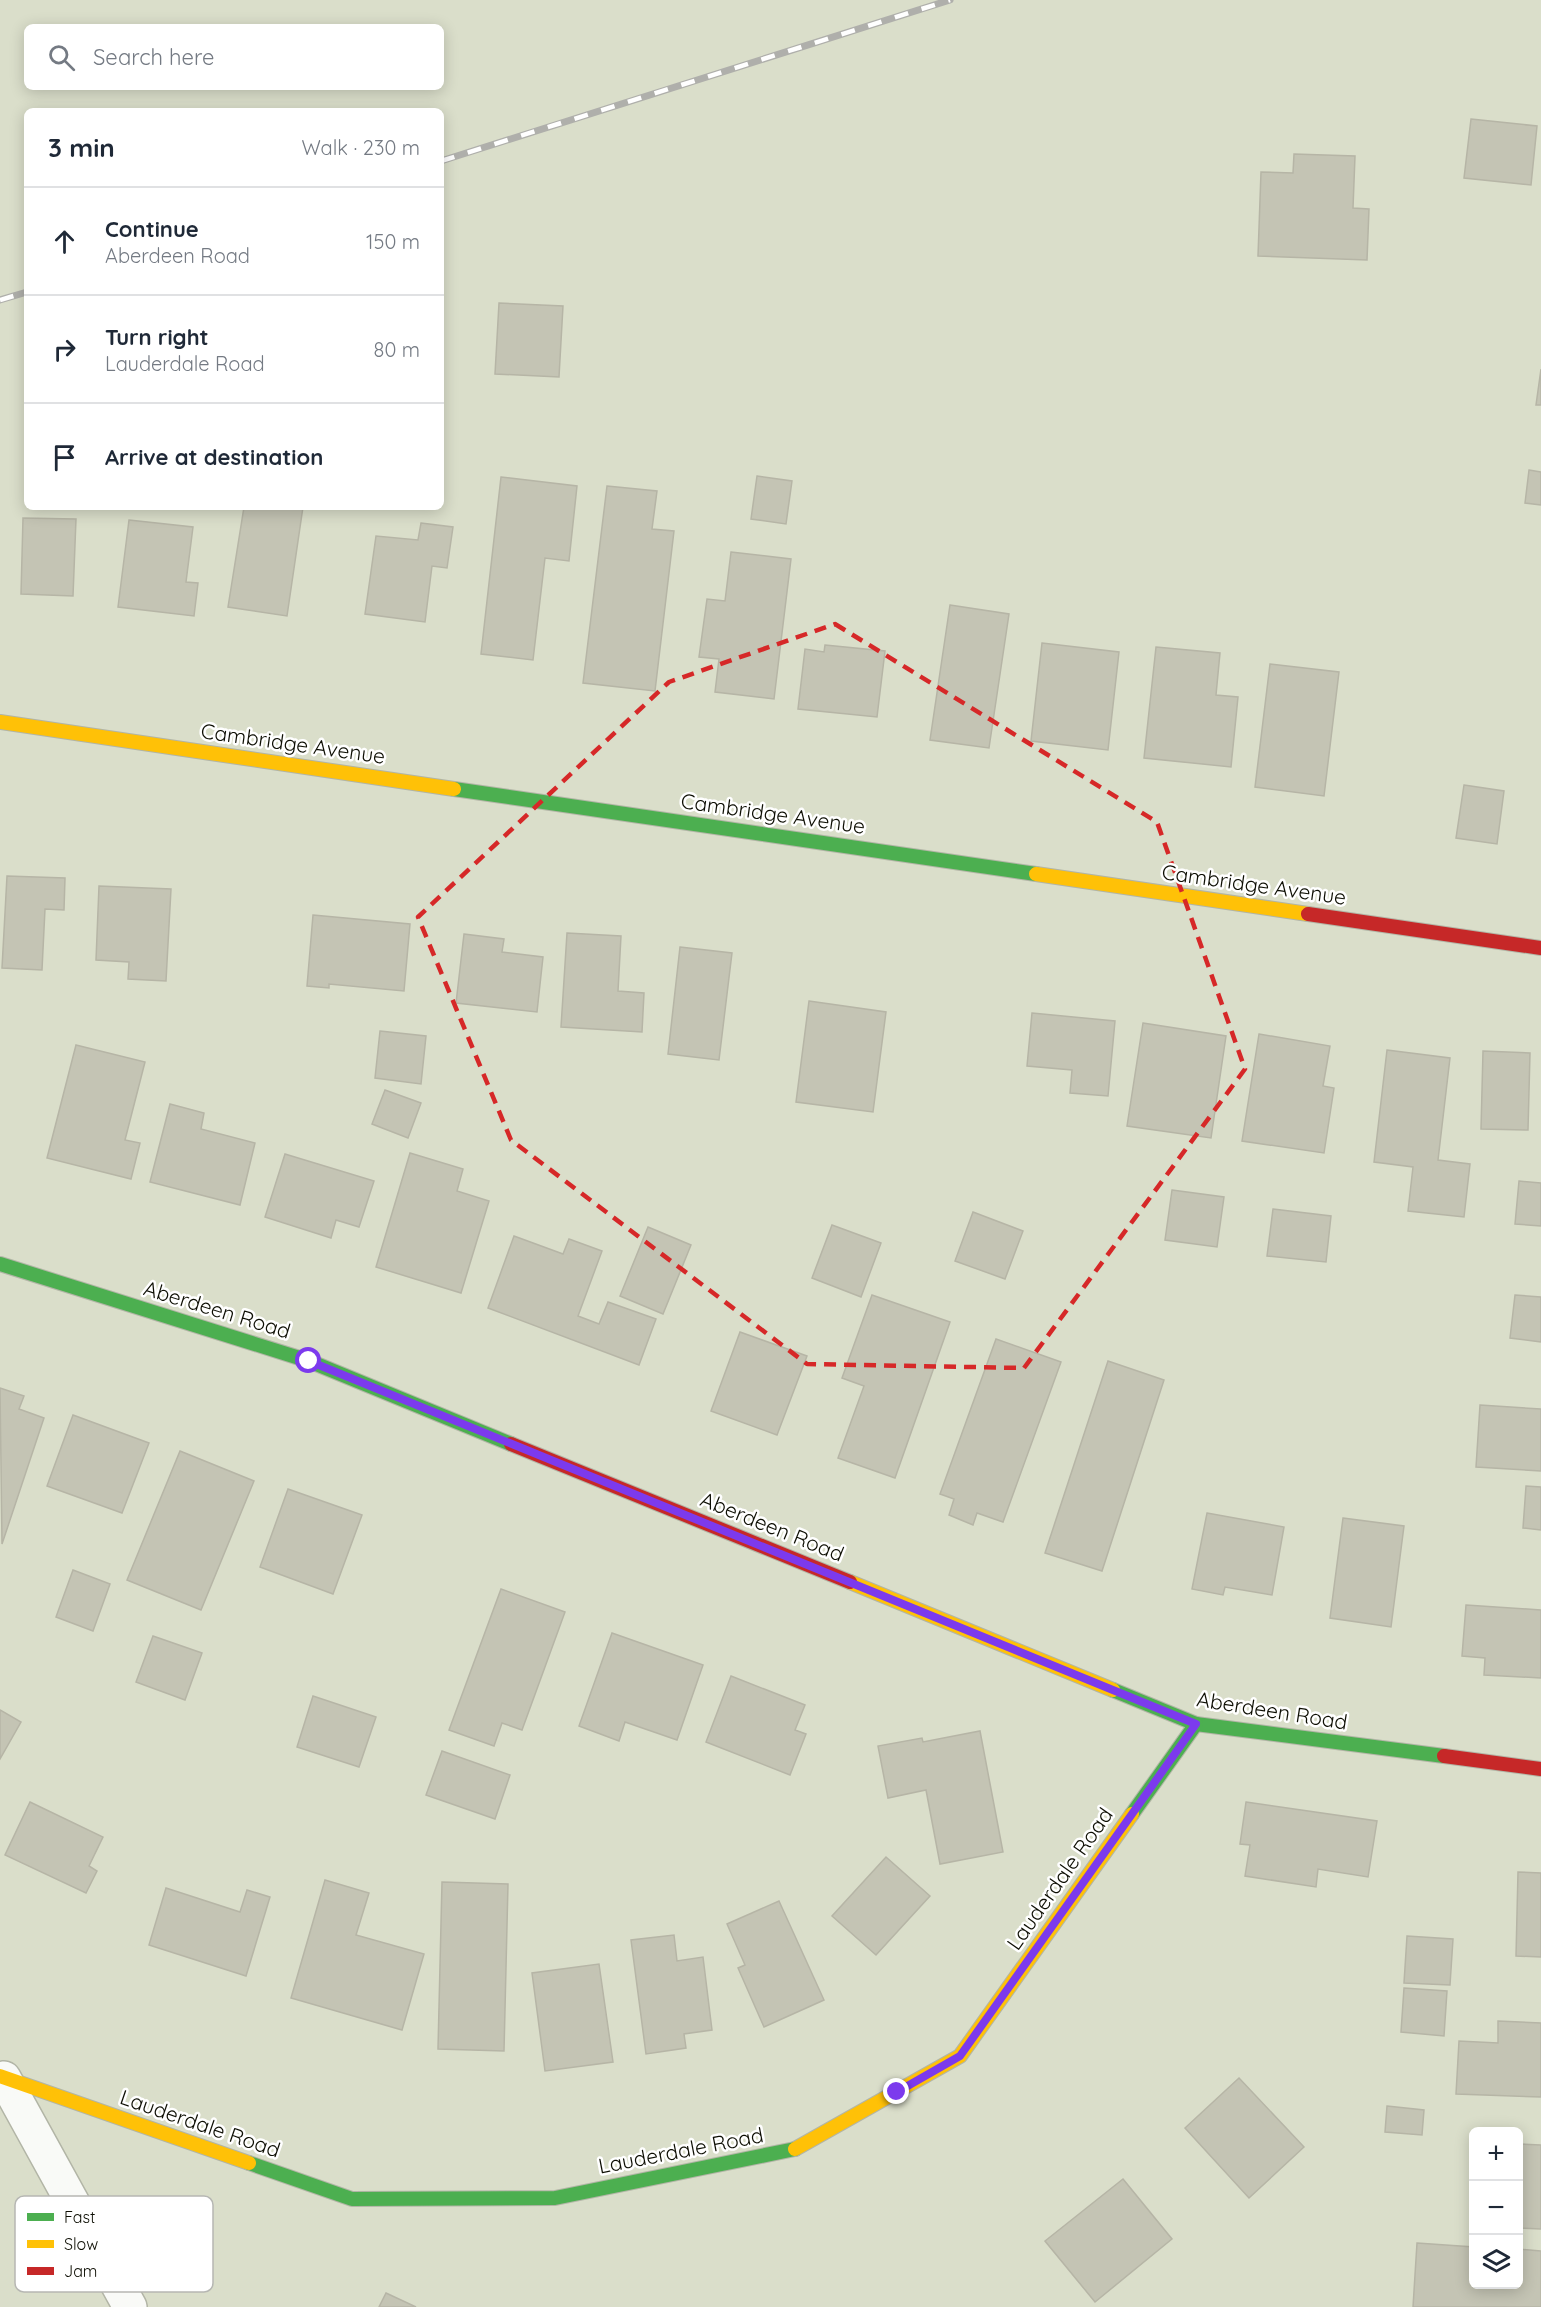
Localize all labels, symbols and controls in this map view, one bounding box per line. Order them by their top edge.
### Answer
search box [24,24,444,90]
icon: search [45,41,78,74]
text: Search here [93,43,214,71]
text: 3 min [48,131,115,164]
text: Walk · 230 m [301,135,420,160]
text: Continue [105,215,199,243]
icon: ahead [48,225,81,258]
text: 150 m [366,229,420,254]
text: Aberdeen Road [105,243,250,268]
text: Turn right [105,323,209,351]
icon: right [48,333,81,366]
text: 80 m [374,337,420,362]
text: Lauderdale Road [105,351,265,376]
icon: arrive [48,441,81,474]
text: Arrive at destination [105,443,323,471]
street label: Cambridge Avenue [199,717,387,769]
street label: Cambridge Avenue [679,787,867,839]
street label: Cambridge Avenue [1160,858,1348,910]
street label: Aberdeen Road [141,1274,294,1344]
route start [295,1347,321,1373]
street label: Aberdeen Road [697,1486,848,1567]
street label: Aberdeen Road [1195,1685,1349,1735]
street label: Lauderdale Road [1000,1802,1118,1955]
route end [883,2078,909,2104]
street label: Lauderdale Road [117,2083,284,2163]
street label: Lauderdale Road [596,2121,766,2179]
map controls [1469,2127,1523,2289]
button: + [1469,2127,1523,2181]
button: − [1469,2181,1523,2235]
legend [15,2196,213,2292]
text: Fast [64,2207,95,2227]
text: Slow [64,2234,98,2254]
button: layers [1469,2235,1523,2289]
text: Jam [64,2261,97,2281]

